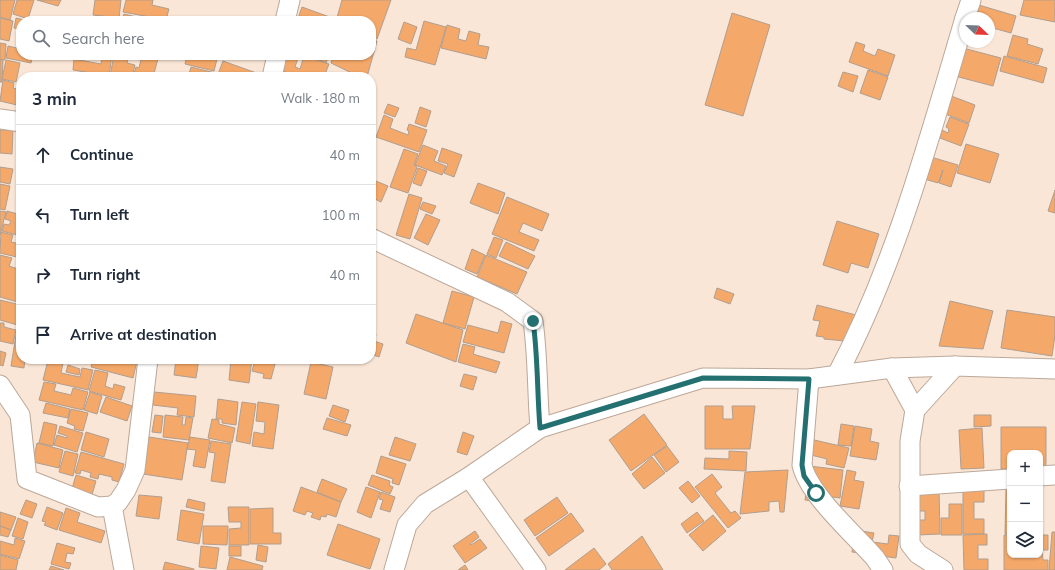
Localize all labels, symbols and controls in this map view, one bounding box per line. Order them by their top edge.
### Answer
north arrow [959,12,995,48]
search box [16,16,376,60]
icon: search [30,27,52,49]
text: Search here [62,29,144,48]
text: 3 min [32,88,77,109]
text: Walk · 180 m [281,90,360,106]
icon: ahead [32,144,54,166]
text: Continue [70,145,133,164]
text: 40 m [330,147,360,163]
icon: left [32,204,54,226]
text: Turn left [70,205,129,224]
text: 100 m [322,207,360,223]
icon: right [32,264,54,286]
text: Turn right [70,265,140,284]
text: 40 m [330,267,360,283]
route end [524,312,542,330]
icon: arrive [32,324,54,346]
text: Arrive at destination [70,325,217,344]
map controls [1007,450,1043,558]
button: + [1007,450,1043,486]
route start [807,484,825,502]
button: − [1007,486,1043,522]
button: layers [1007,522,1043,558]

